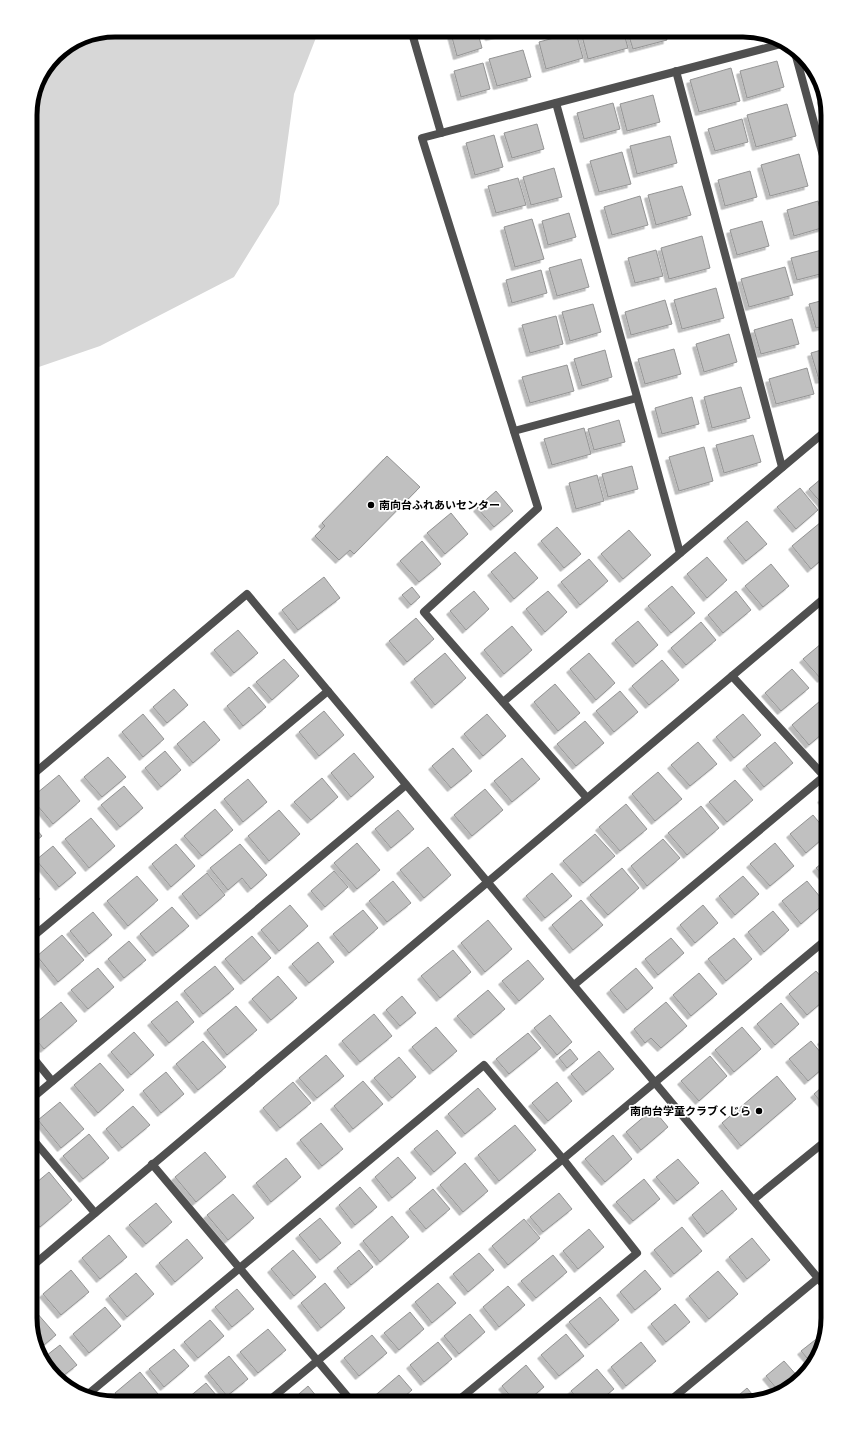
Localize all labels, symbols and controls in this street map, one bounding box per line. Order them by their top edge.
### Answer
place label: 南向台ふれあいセンター [379,498,500,512]
marker: 南向台ふれあいセンター [366,500,376,510]
place label: 南向台学童クラブくじら [630,1104,751,1118]
marker: 南向台学童クラブくじら [754,1106,764,1116]

